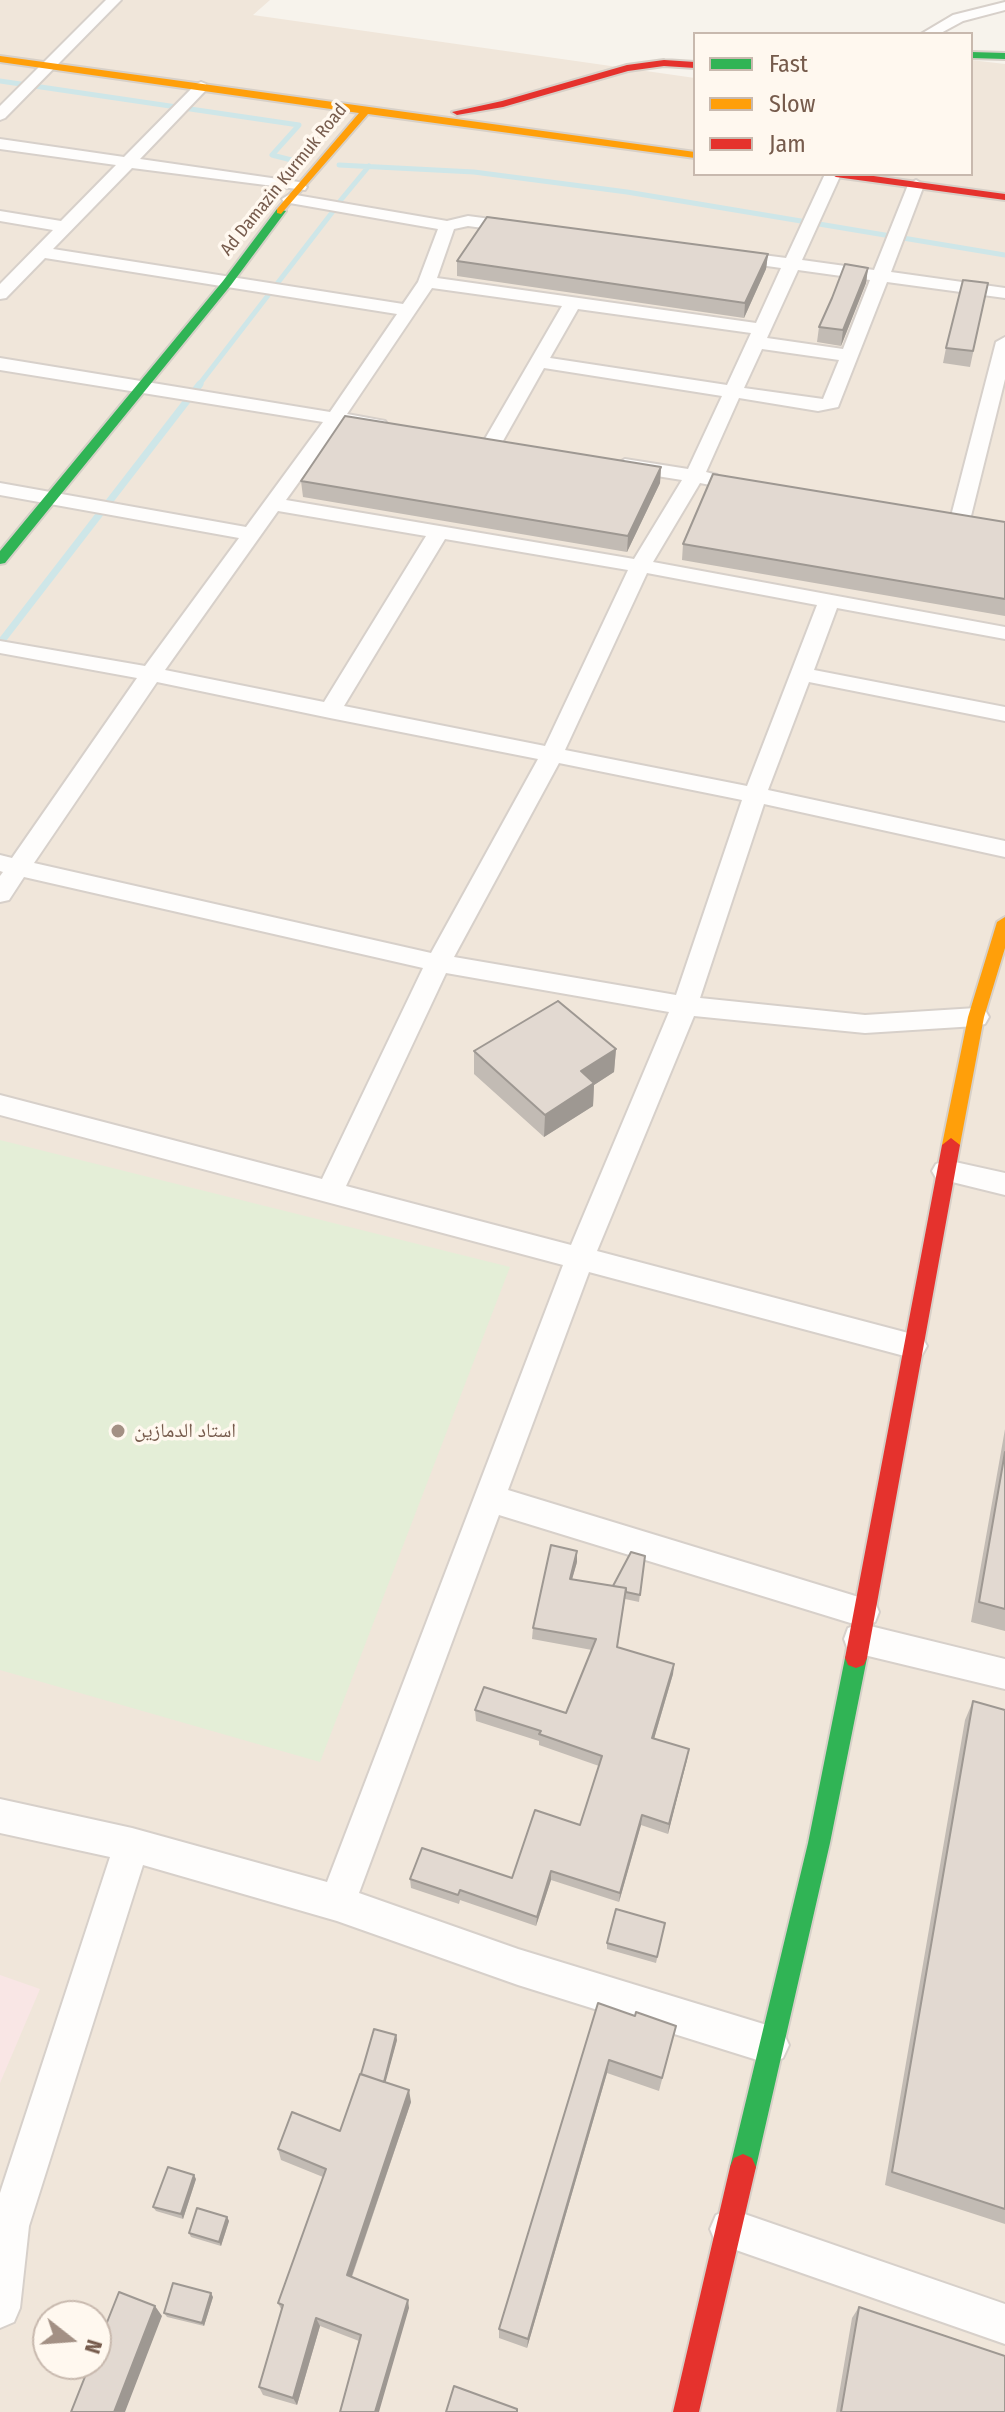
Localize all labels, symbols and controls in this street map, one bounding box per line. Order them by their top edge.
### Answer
legend [693,32,973,176]
text: Fast [769,50,808,78]
text: Slow [769,90,815,118]
street label: Ad Damazin Kurmuk Road [216,100,352,260]
text: Jam [769,130,806,158]
place label: استاد الدمازين [134,1419,236,1443]
marker: استاد الدمازين [109,1422,127,1440]
north arrow [32,2300,112,2380]
text: N [79,2336,108,2357]

